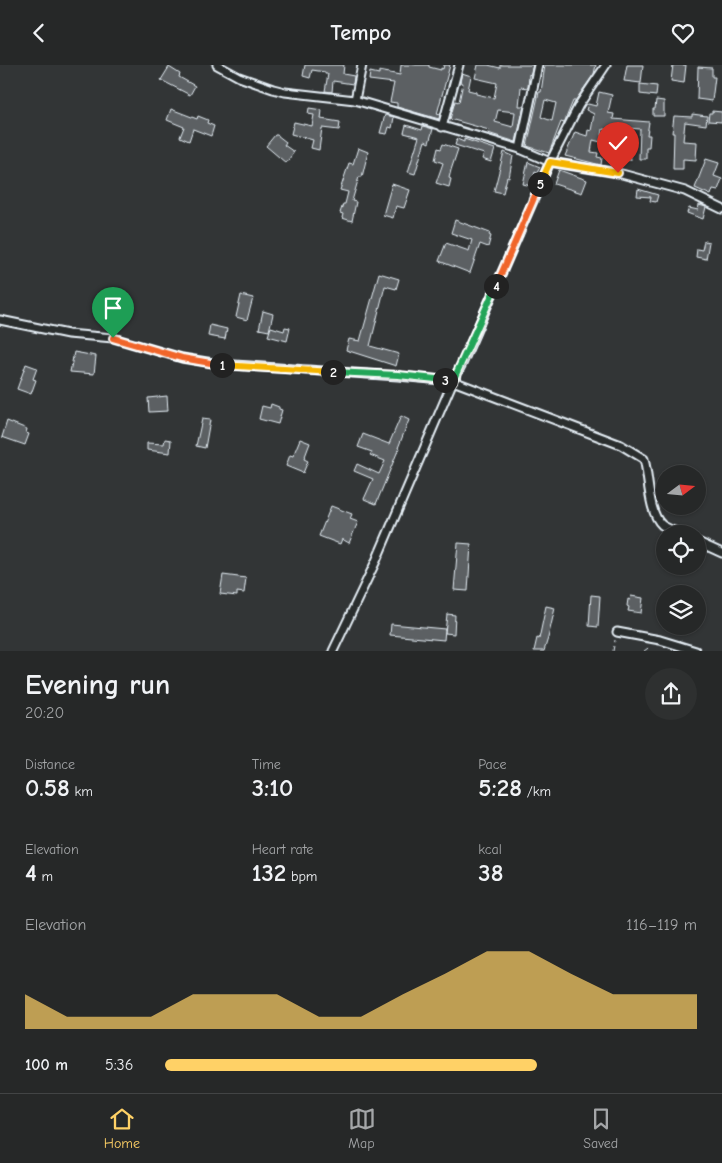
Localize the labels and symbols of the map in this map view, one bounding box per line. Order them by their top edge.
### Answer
pin [597,122,639,173]
pin: 5 [528,171,552,197]
pin: 4 [484,273,508,299]
pin [92,287,134,338]
pin: 1 [210,353,234,377]
pin: 2 [320,359,346,385]
pin: 3 [432,367,458,393]
north arrow [656,465,706,515]

